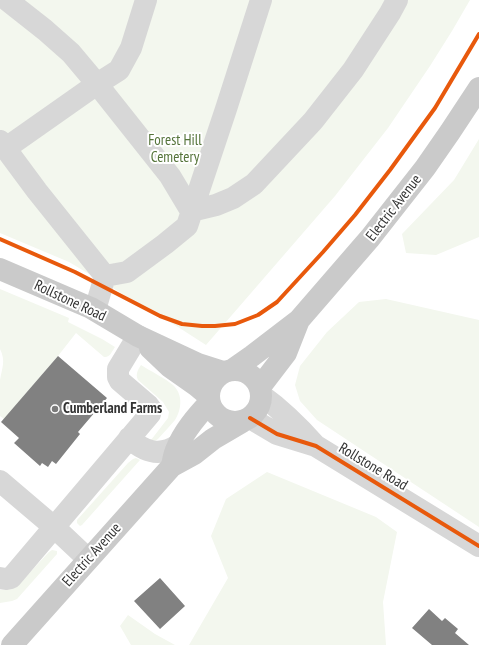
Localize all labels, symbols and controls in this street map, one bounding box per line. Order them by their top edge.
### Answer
park label: Forest Hill Cemetery [148,132,202,167]
street label: Electric Avenue [363,171,425,245]
street label: Rollstone Road [31,277,109,325]
place label: Cumberland Farms [63,400,162,418]
marker: Cumberland Farms [50,404,60,414]
street label: Rollstone Road [335,439,411,495]
street label: Electric Avenue [59,520,125,590]

